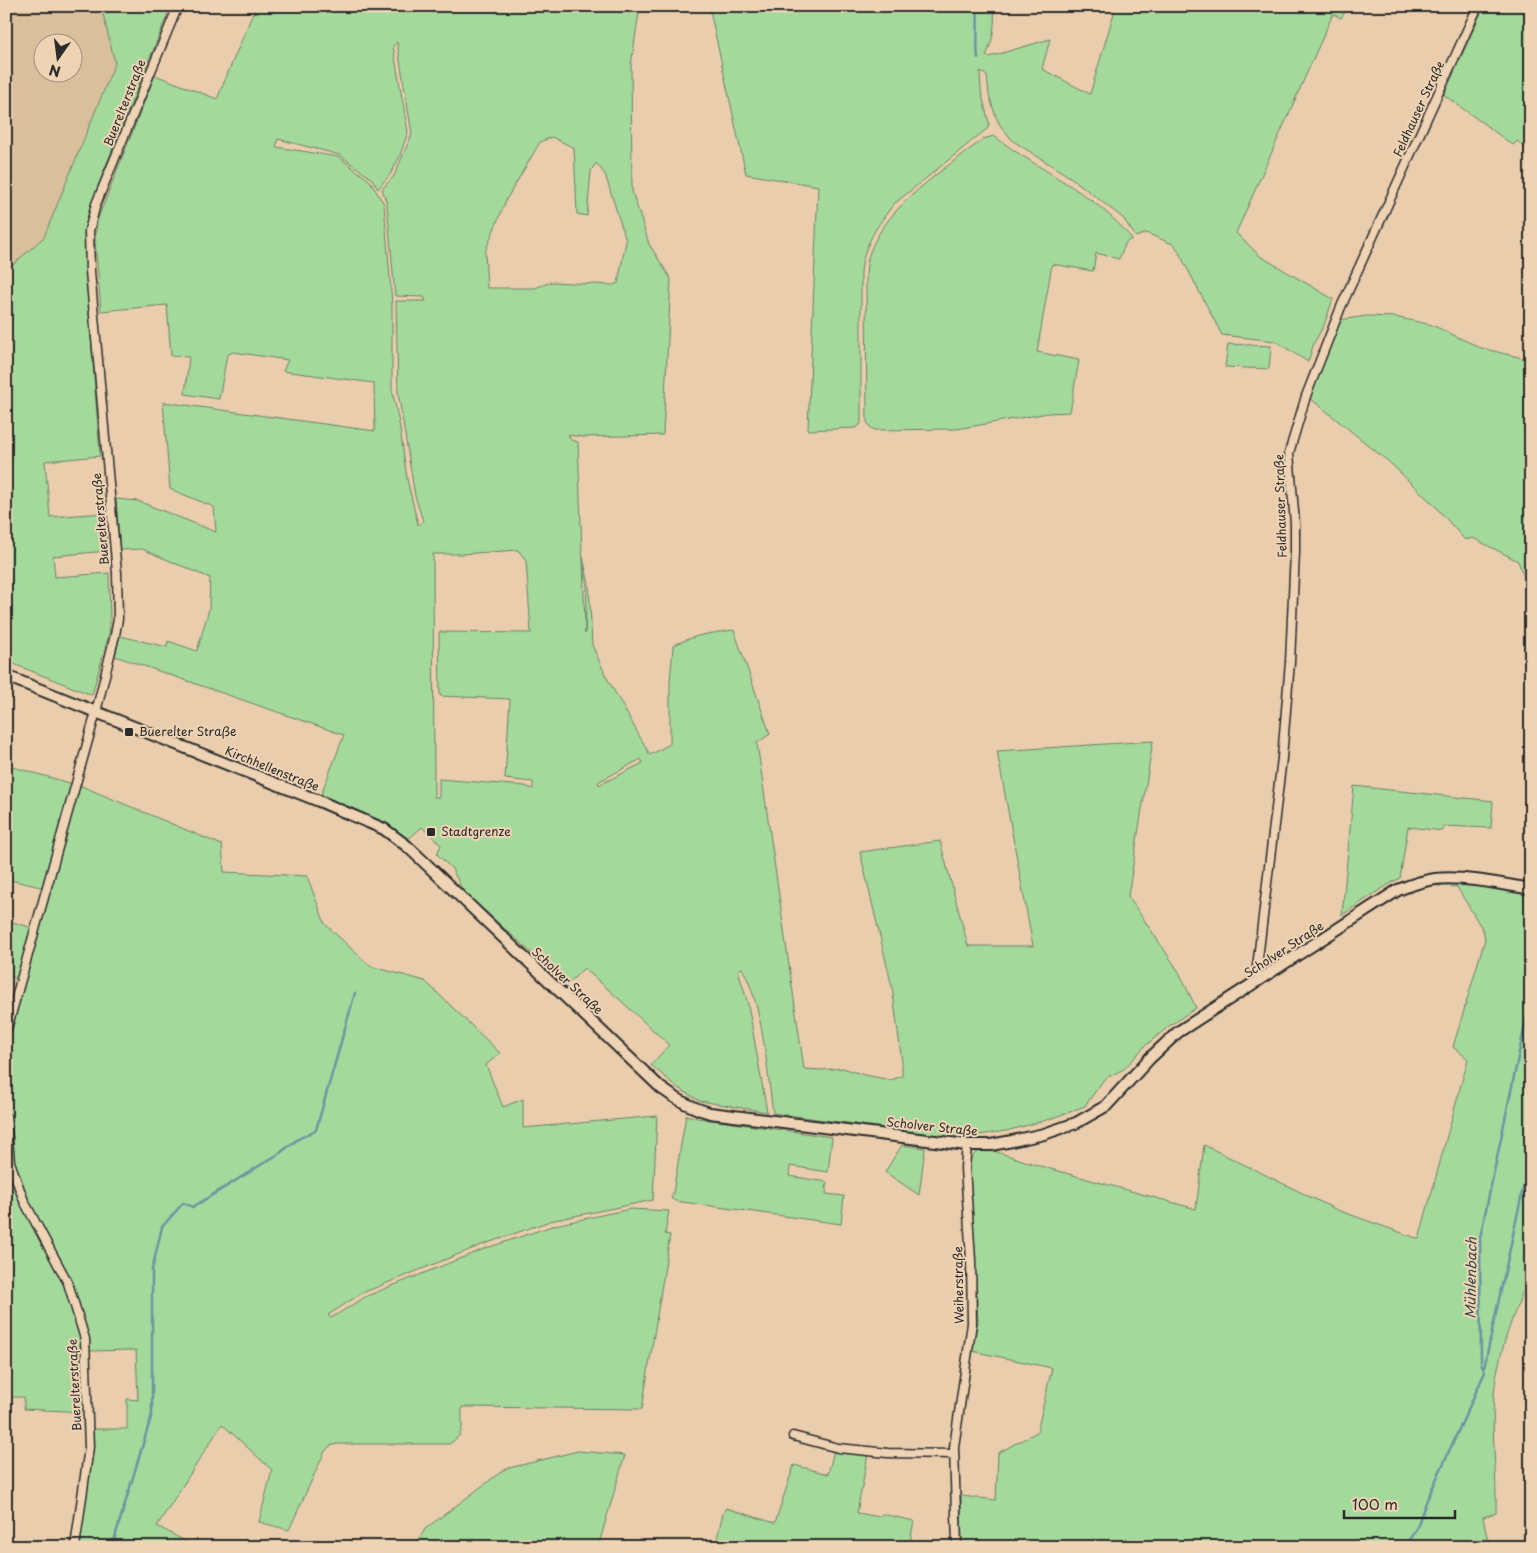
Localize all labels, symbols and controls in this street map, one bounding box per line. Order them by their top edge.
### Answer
north arrow [32,32,82,82]
street label: Buerelterstraße [98,56,150,149]
street label: Feldhauser Straße [1388,58,1448,159]
text: N [47,60,63,83]
street label: Feldhauser Straße [1269,454,1291,558]
street label: Buerelterstraße [87,472,113,566]
place label: Buerelter Straße [139,722,236,740]
marker: Buerelter Straße [123,726,135,738]
street label: Kirchhellenstraße [222,741,322,795]
place label: Stadtgrenze [441,822,511,840]
marker: Stadtgrenze [425,826,437,838]
street label: Scholver Straße [1240,917,1327,982]
street label: Scholver Straße [528,942,607,1018]
street label: Scholver Straße [886,1112,979,1140]
water label: Mühlenbach [1459,1236,1482,1319]
street label: Weiherstraße [948,1246,968,1324]
street label: Buerelterstraße [63,1338,85,1432]
scale bar [1344,1488,1456,1520]
text: 100 m [1352,1492,1398,1515]

